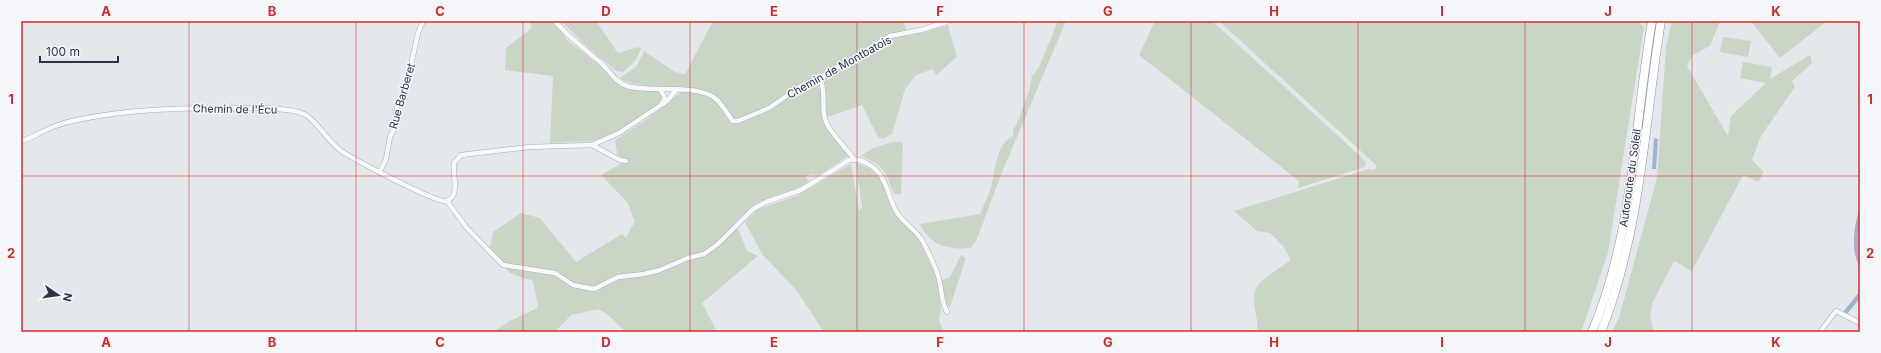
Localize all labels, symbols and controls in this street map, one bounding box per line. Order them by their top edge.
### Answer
text: A [101,3,111,19]
text: B [268,3,277,19]
text: C [435,3,445,19]
text: D [601,3,611,19]
text: E [770,3,778,19]
text: F [936,3,944,19]
text: G [1103,3,1113,19]
text: H [1269,3,1279,19]
text: I [1440,3,1444,19]
text: J [1604,3,1612,19]
text: K [1771,3,1781,19]
street label: Chemin de Montbatois [784,32,894,102]
scale bar [40,38,118,64]
text: 100 m [46,44,80,59]
street label: Rue Barberet [386,61,418,131]
text: 1 [8,91,14,107]
text: 1 [1867,91,1873,107]
street label: Chemin de l'Écu [193,101,277,117]
street label: Autoroute du Soleil [1616,128,1644,228]
text: 2 [7,245,15,261]
text: 2 [1866,245,1874,261]
north arrow [38,275,78,315]
text: N [60,292,76,303]
text: A [101,334,111,350]
text: B [268,334,277,350]
text: C [435,334,445,350]
text: D [601,334,611,350]
text: E [770,334,778,350]
text: F [936,334,944,350]
text: G [1103,334,1113,350]
text: H [1269,334,1279,350]
text: I [1440,334,1444,350]
text: J [1604,334,1612,350]
text: K [1771,334,1781,350]

